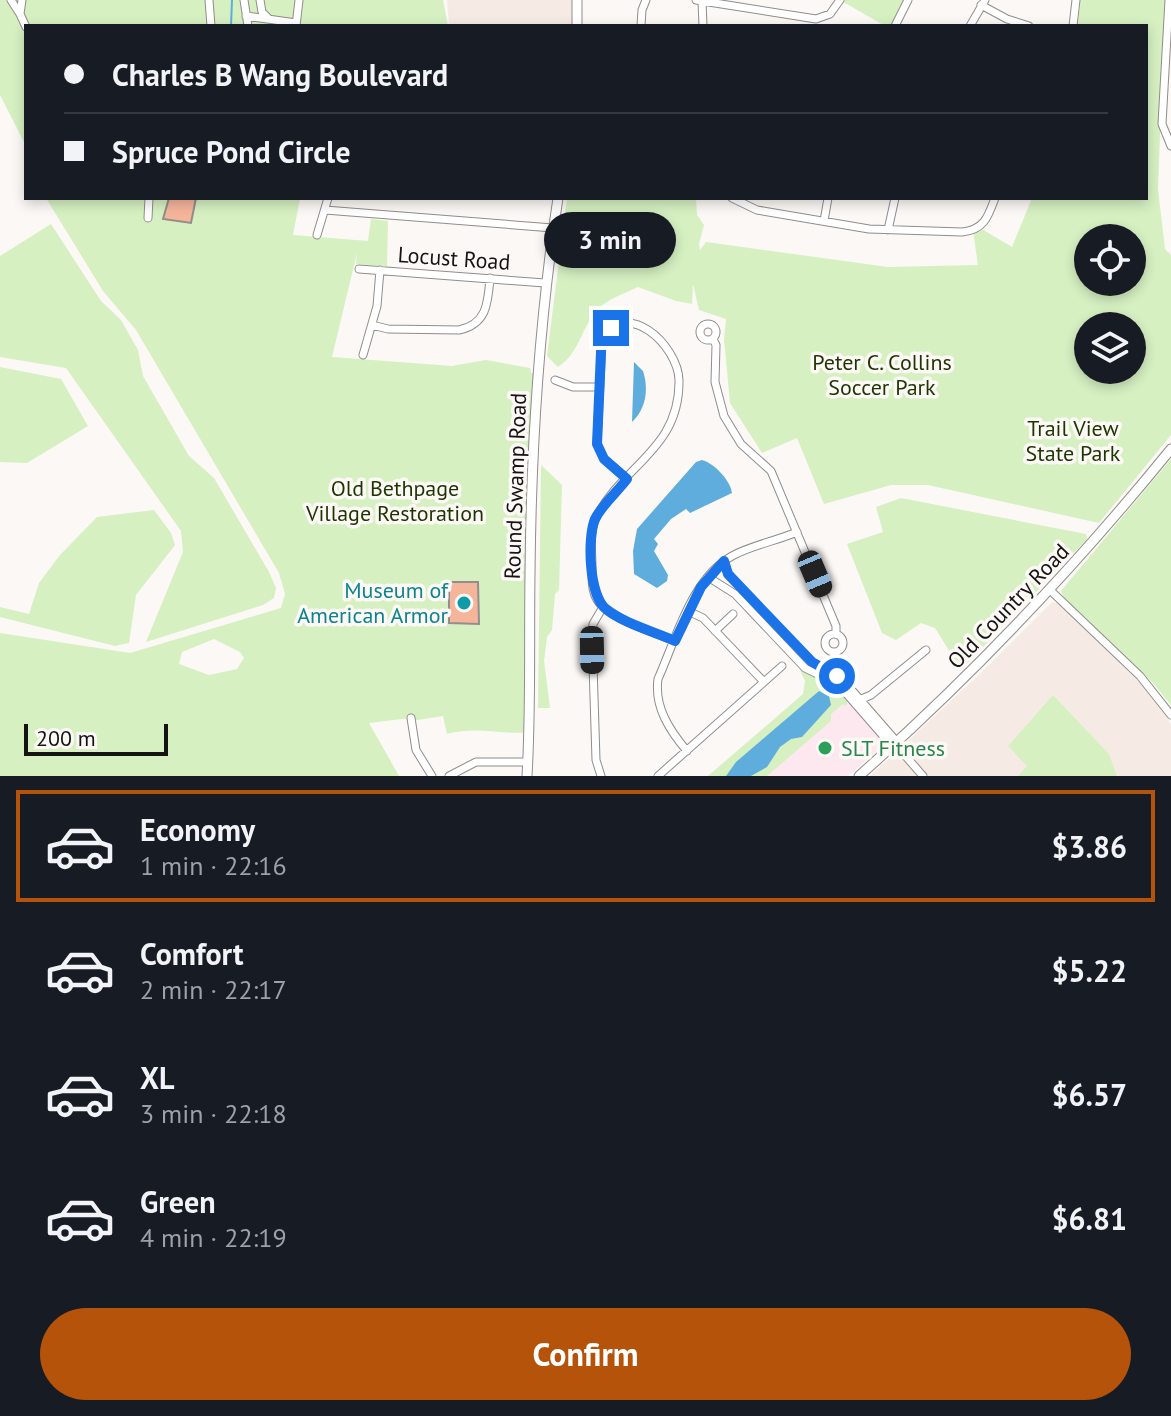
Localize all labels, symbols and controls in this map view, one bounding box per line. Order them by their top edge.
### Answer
text: Charles B Wang Boulevard [112,55,448,94]
text: Spruce Pond Circle [112,132,350,171]
callout: 3 min [545,212,677,268]
text: 3 min [578,223,642,256]
map controls [1074,224,1146,384]
button: locate [1074,224,1146,296]
street label: Locust Road [397,240,511,276]
route end [593,310,629,346]
button: layers [1074,312,1146,384]
park label: Peter C. Collins Soccer Park [812,348,952,401]
street label: Round Swamp Road [498,392,532,580]
park label: Trail View State Park [1026,414,1121,467]
park label: Old Bethpage Village Restoration [305,474,484,527]
street label: Old Country Road [941,537,1075,675]
car [795,547,835,601]
place label: Museum of American Armor [297,576,449,629]
marker: Museum of American Armor [455,594,473,612]
car [580,626,604,674]
route start [819,658,855,694]
scale bar [24,720,168,756]
text: 200 m [36,724,96,752]
place label: SLT Fitness [841,734,945,762]
marker: SLT Fitness [816,739,834,757]
icon: car [44,810,116,882]
text: Economy [140,810,255,849]
text: $3.86 [1052,827,1127,866]
text: 1 min · 22:16 [140,849,287,882]
icon: car [44,934,116,1006]
text: Comfort [140,934,243,973]
text: $5.22 [1052,951,1127,990]
text: 2 min · 22:17 [140,973,287,1006]
icon: car [44,1058,116,1130]
text: XL [140,1058,174,1097]
text: $6.57 [1052,1075,1127,1114]
text: 3 min · 22:18 [140,1097,287,1130]
icon: car [44,1182,116,1254]
text: Green [140,1182,215,1221]
text: $6.81 [1052,1199,1127,1238]
text: 4 min · 22:19 [140,1221,287,1254]
button: Confirm [40,1308,1131,1400]

